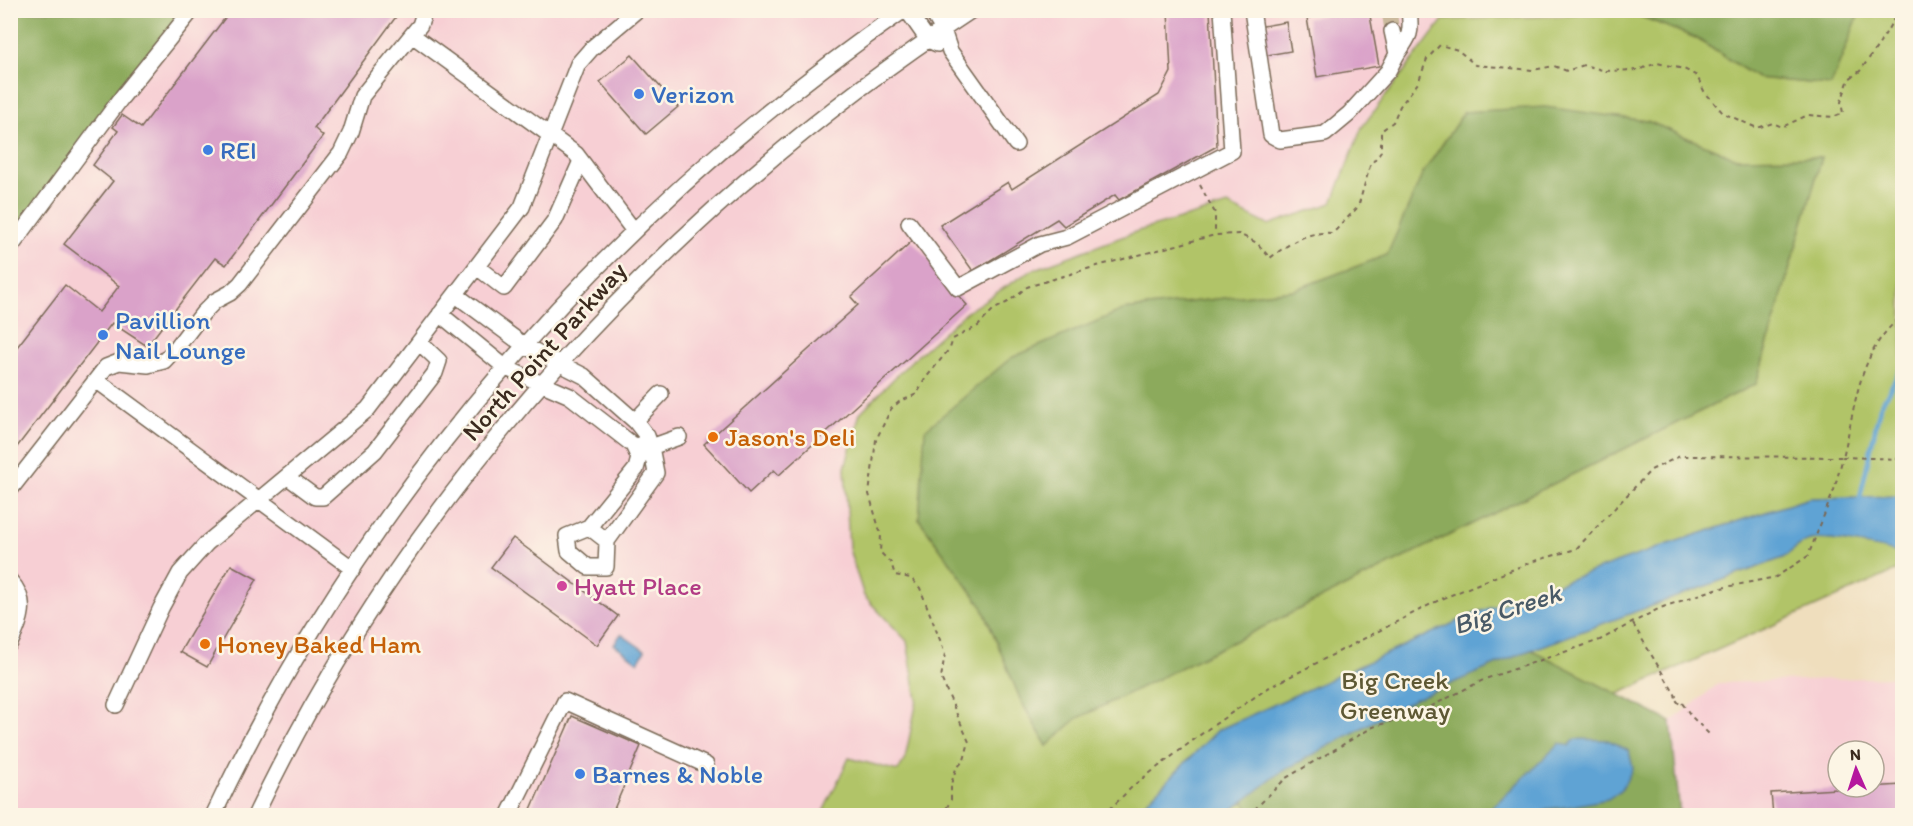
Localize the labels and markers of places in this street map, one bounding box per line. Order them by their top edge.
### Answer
place label: Verizon [651,78,735,110]
marker: Verizon [632,87,646,101]
place label: REI [220,134,257,166]
marker: REI [201,143,215,157]
place label: Pavillion Nail Lounge [115,304,246,366]
marker: Pavillion Nail Lounge [96,328,110,342]
place label: Jason's Deli [725,421,856,453]
marker: Jason's Deli [706,430,720,444]
place label: Hyatt Place [574,570,702,602]
marker: Hyatt Place [555,579,569,593]
place label: Honey Baked Ham [217,628,421,660]
marker: Honey Baked Ham [198,637,212,651]
place label: Barnes & Noble [592,758,763,790]
marker: Barnes & Noble [573,767,587,781]

